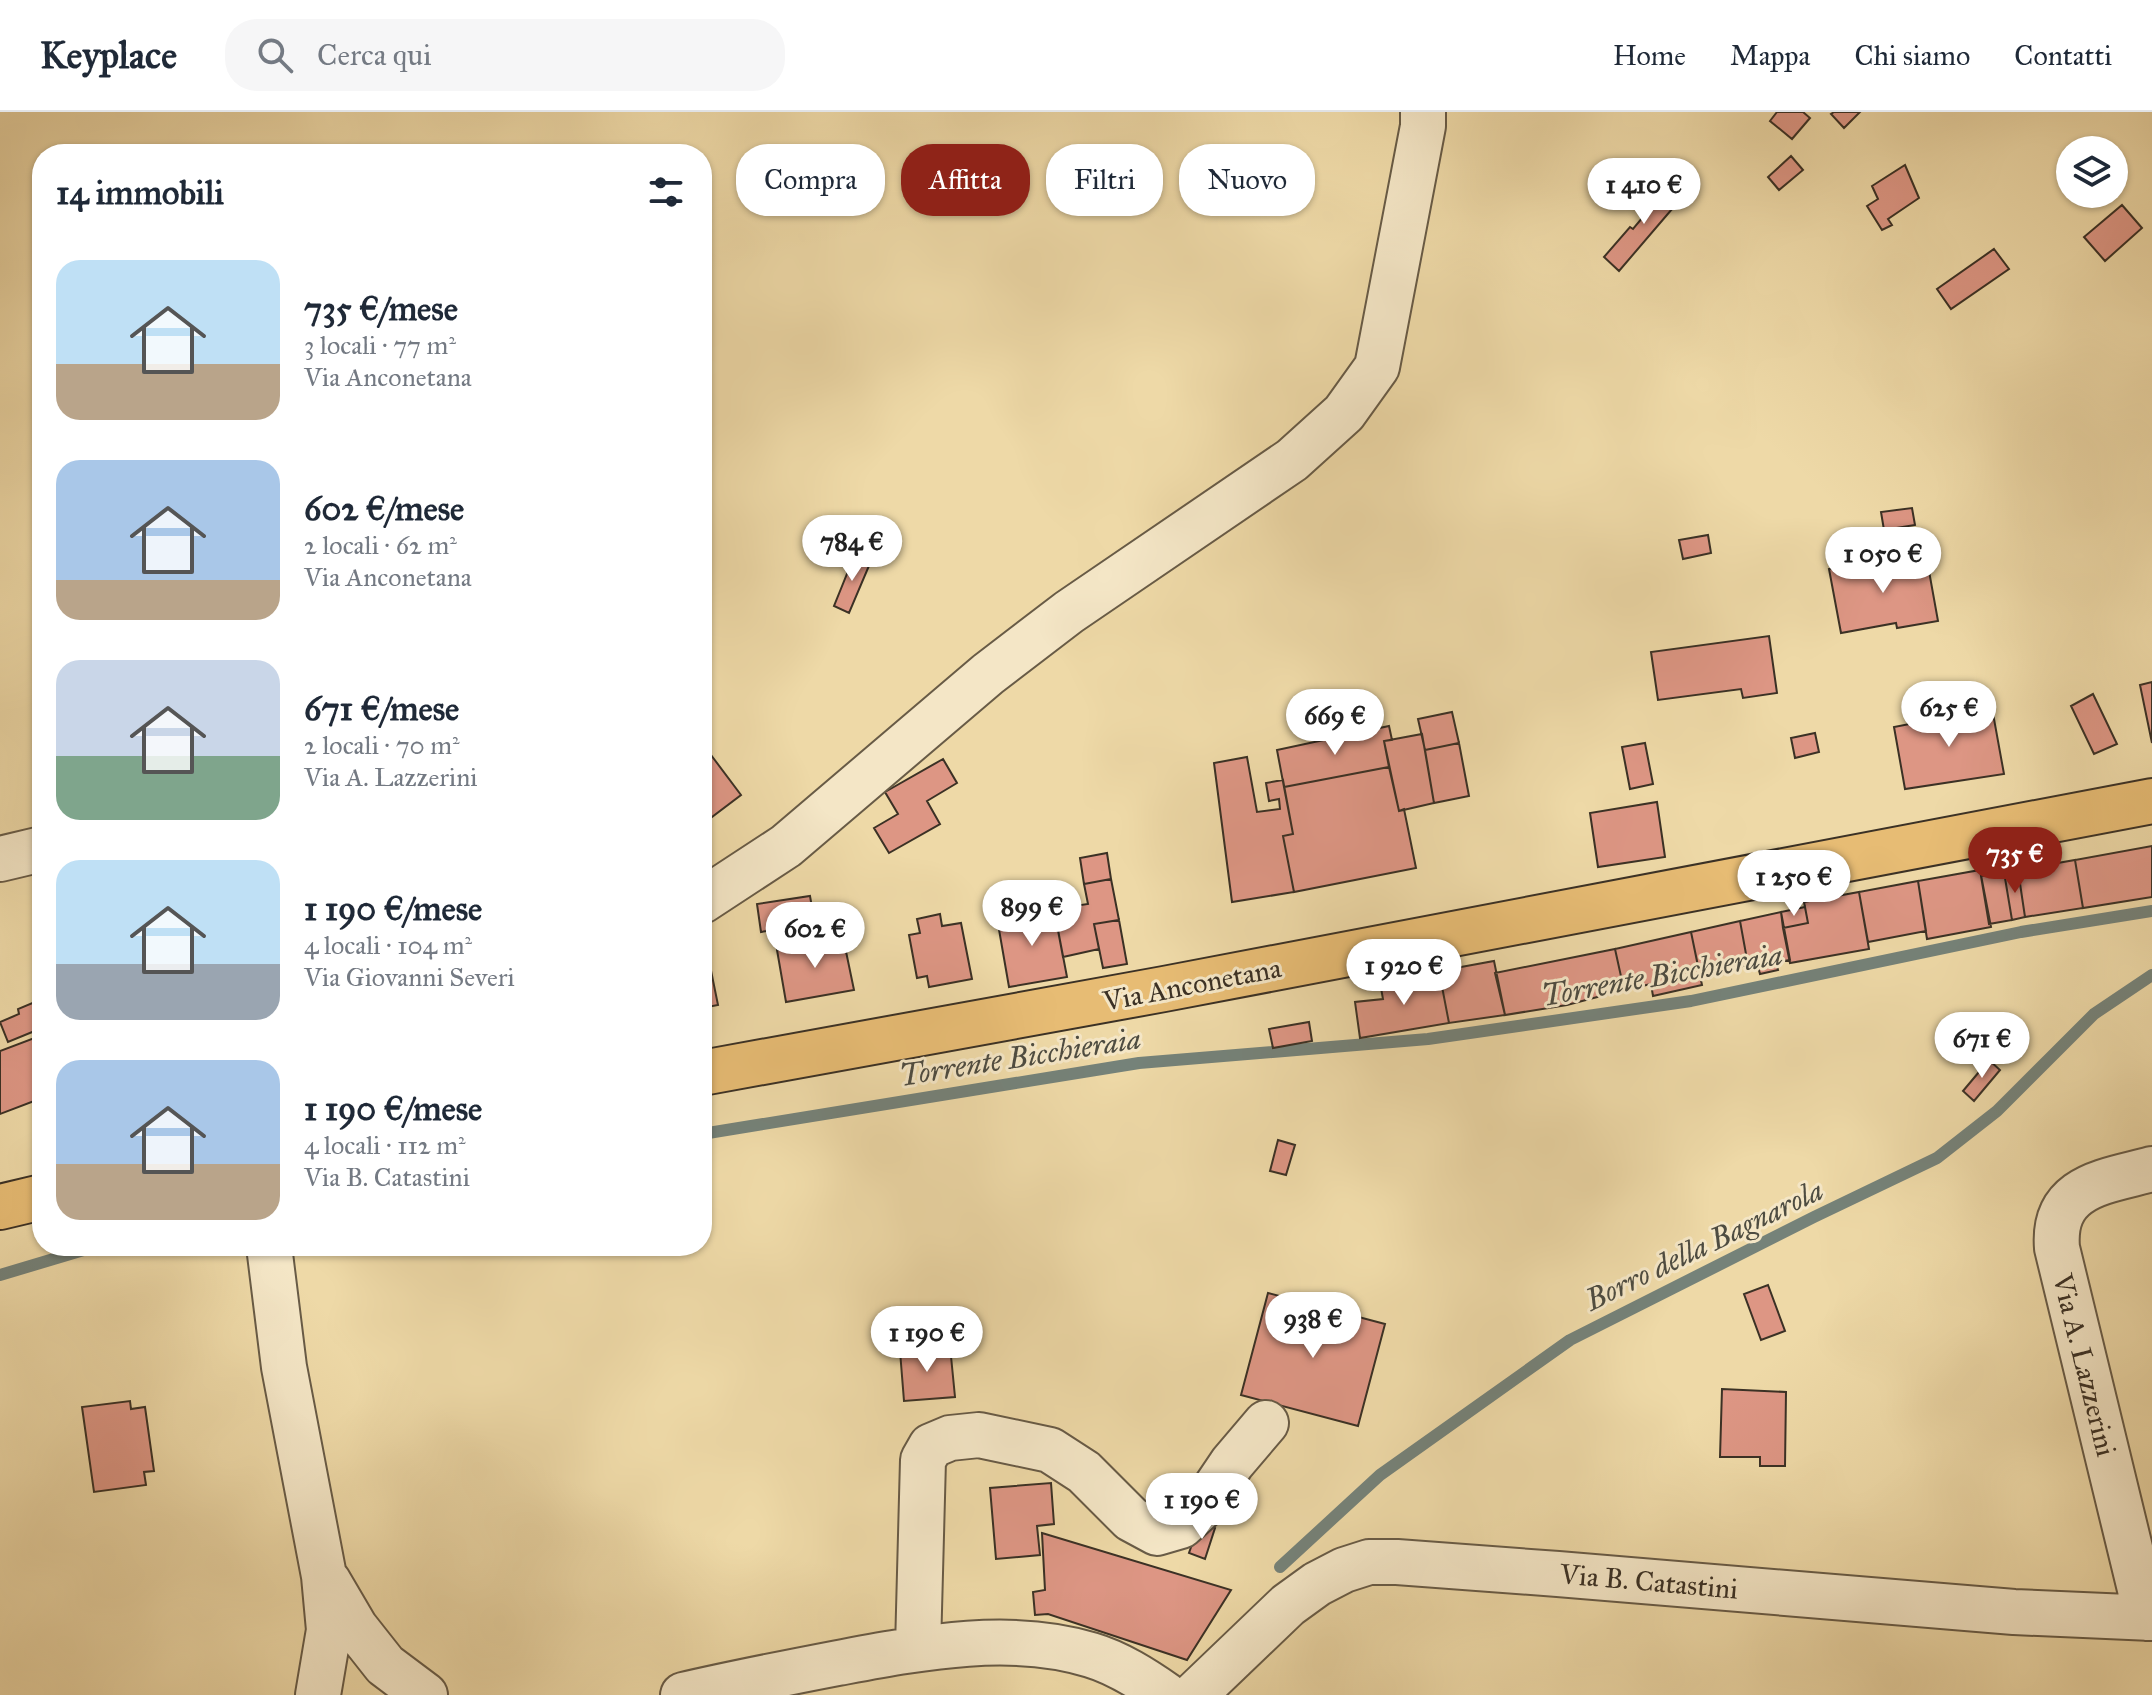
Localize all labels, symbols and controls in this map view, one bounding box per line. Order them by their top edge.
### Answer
search box [225,19,785,91]
text: Keyplace [40,32,177,78]
icon: search [253,33,297,77]
text: Cerca qui [317,37,431,73]
text: Home [1613,38,1686,73]
text: Mappa [1730,38,1810,73]
text: Chi siamo [1854,38,1970,73]
text: Contatti [2014,38,2112,73]
map controls [2056,136,2128,208]
button: layers [2056,136,2128,208]
chip: Compra [736,144,885,216]
chip: Affitta [901,144,1030,216]
chip: Filtri [1046,144,1163,216]
chip: Nuovo [1179,144,1315,216]
pin: 1 410 € [1570,158,1718,226]
text: 1 410 € [1605,168,1683,200]
icon: filters [644,170,688,214]
text: 14 immobili [56,172,224,213]
text: 735 €/mese [304,288,458,329]
icon: home [120,292,216,388]
text: 3 locali · 77 m² [304,329,456,361]
text: Via Anconetana [304,361,472,393]
text: 602 €/mese [304,488,464,529]
icon: home [120,492,216,588]
pin: 784 € [796,515,908,583]
text: 784 € [820,525,884,557]
pin: 1 050 € [1809,527,1957,595]
text: 2 locali · 62 m² [304,529,457,561]
text: 1 050 € [1843,537,1923,569]
text: Via Anconetana [304,561,472,593]
pin: 625 € [1893,681,2005,749]
text: 671 €/mese [304,688,459,729]
pin: 669 € [1279,689,1391,757]
text: 625 € [1919,691,1979,723]
icon: home [120,692,216,788]
text: 669 € [1304,699,1366,731]
text: 2 locali · 70 m² [304,729,460,761]
text: Via A. Lazzerini [304,761,477,793]
pin: 735 € [1959,827,2071,895]
text: 735 € [1986,837,2044,869]
pin: 1 250 € [1720,850,1868,918]
text: 1 250 € [1755,860,1833,892]
pin: 899 € [976,880,1088,948]
text: 1 190 €/mese [304,888,482,929]
text: 899 € [1000,890,1064,922]
icon: home [120,892,216,988]
pin: 602 € [759,902,871,970]
text: 602 € [784,912,846,944]
text: 4 locali · 104 m² [304,929,472,961]
water label: Torrente Bicchieraia [1539,936,1785,1014]
pin: 1 920 € [1330,939,1478,1007]
text: 1 920 € [1364,949,1444,981]
street label: Via Anconetana [1099,950,1284,1019]
text: Via Giovanni Severi [304,961,515,993]
pin: 671 € [1926,1012,2038,1080]
water label: Torrente Bicchieraia [897,1020,1143,1094]
text: 671 € [1953,1022,2011,1054]
text: 1 190 €/mese [304,1088,482,1129]
icon: home [120,1092,216,1188]
text: 4 locali · 112 m² [304,1129,466,1161]
text: Via B. Catastini [304,1161,470,1193]
water label: Borro della Bagnarola [1577,1172,1829,1319]
street label: Via A. Lazzerini [2045,1269,2124,1460]
pin: 938 € [1257,1292,1369,1360]
text: 938 € [1283,1302,1343,1334]
pin: 1 190 € [853,1306,1001,1374]
text: 1 190 € [889,1316,965,1348]
pin: 1 190 € [1128,1473,1276,1541]
text: 1 190 € [1164,1483,1240,1515]
street label: Via B. Catastini [1558,1556,1740,1607]

